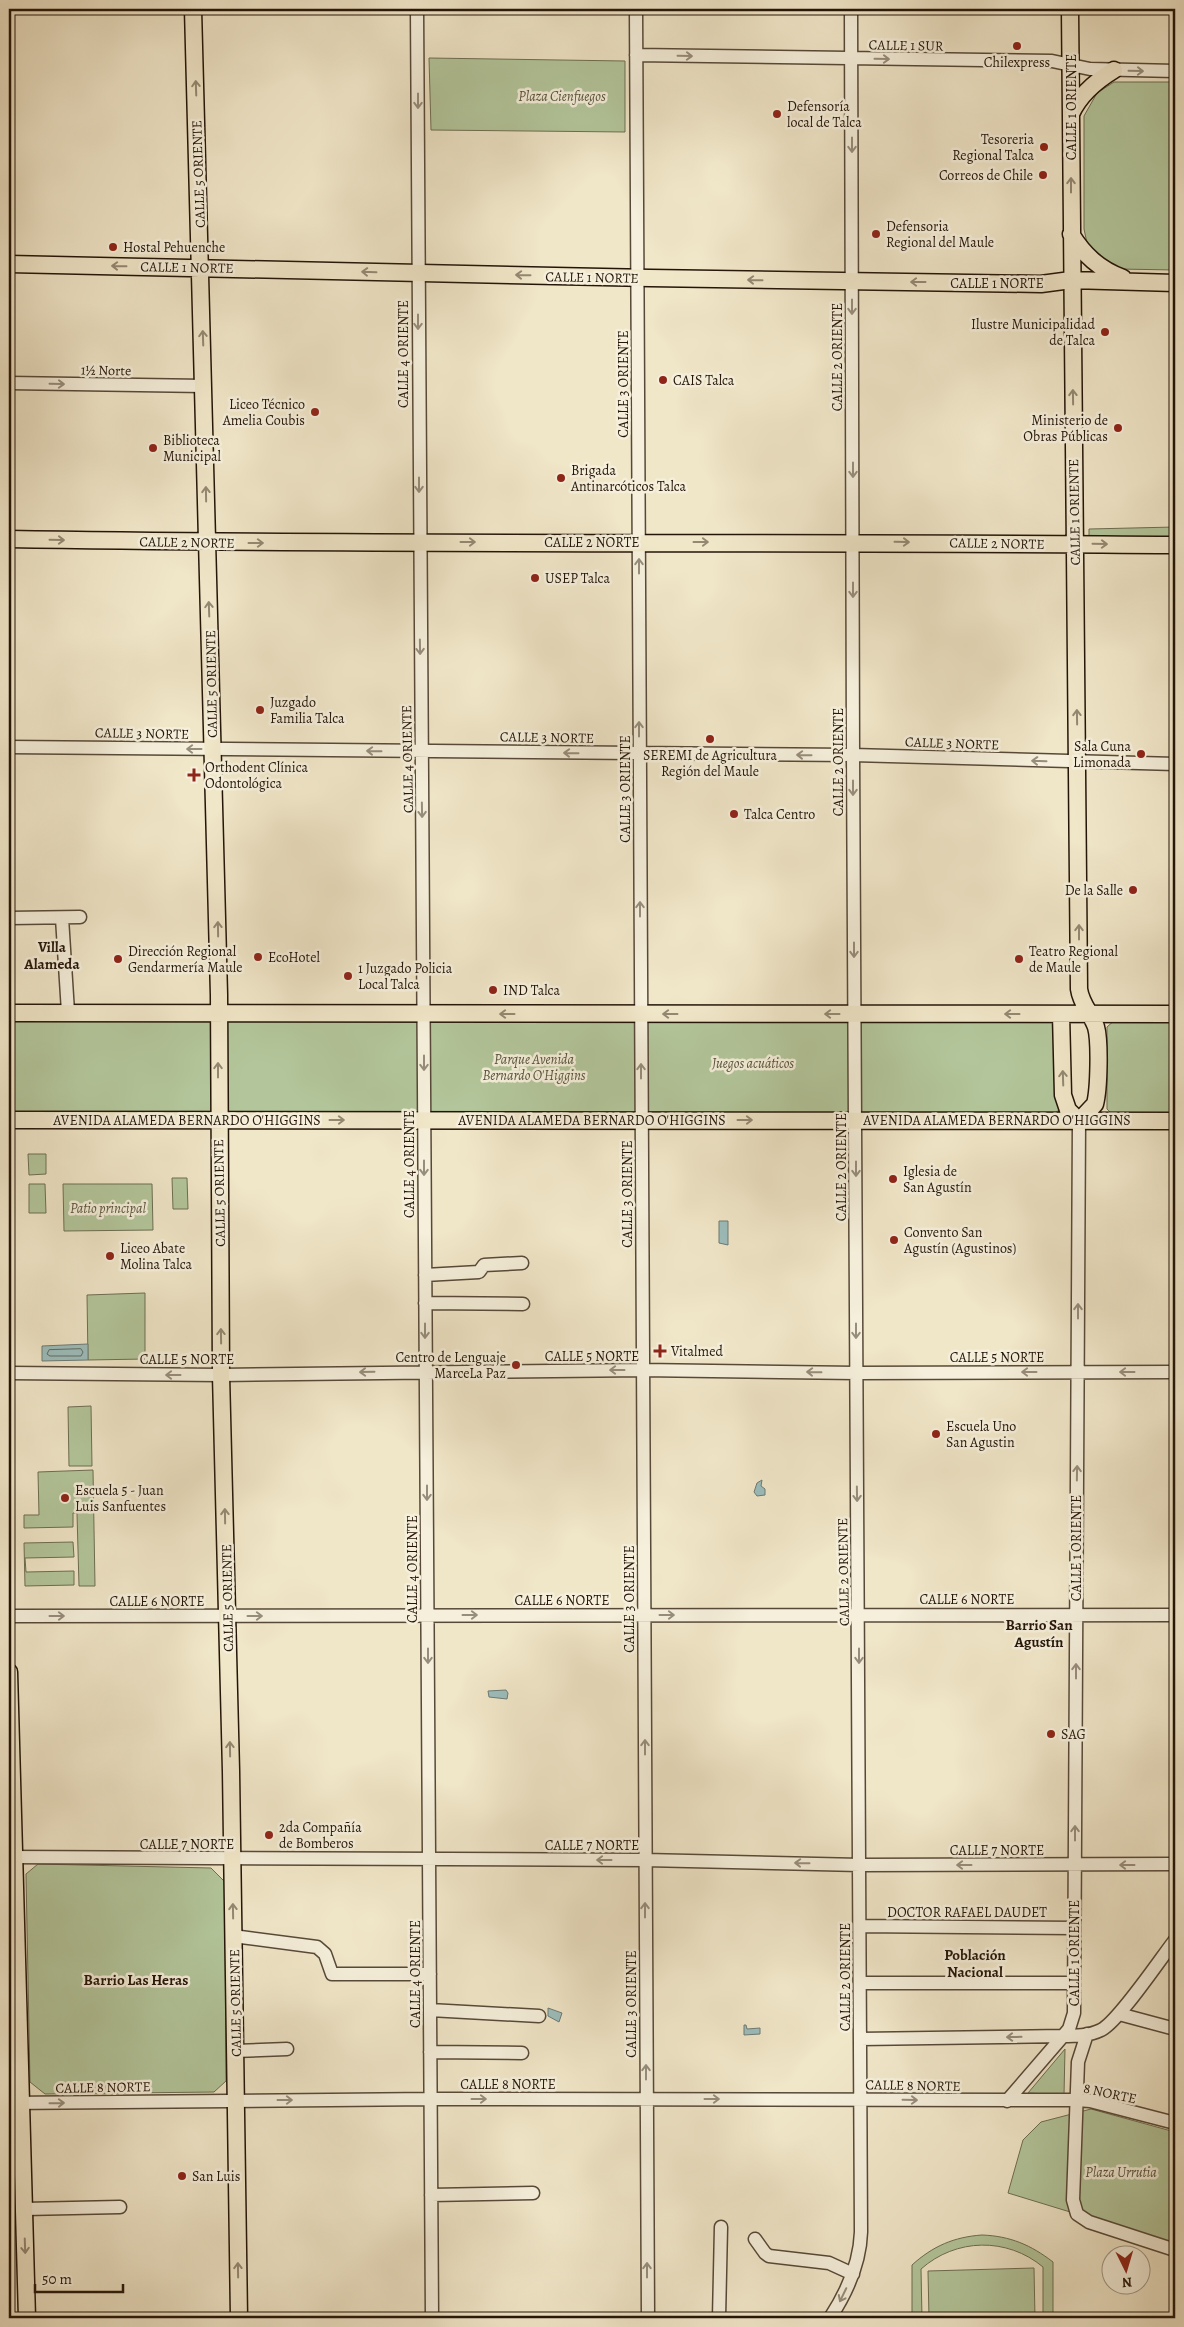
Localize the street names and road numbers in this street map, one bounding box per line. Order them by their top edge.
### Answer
street label: CALLE 1 SUR [868,35,944,56]
street label: CALLE 1 ORIENTE [1062,54,1081,160]
street label: CALLE 5 ORIENTE [187,120,210,228]
street label: CALLE 1 NORTE [140,257,234,278]
street label: CALLE 1 NORTE [545,267,639,288]
street label: CALLE 1 NORTE [950,274,1044,293]
street label: CALLE 4 ORIENTE [394,300,413,408]
street label: CALLE 2 ORIENTE [828,303,847,411]
street label: CALLE 3 ORIENTE [614,330,633,438]
street label: 1½ Norte [81,361,131,380]
street label: CALLE 1 ORIENTE [1064,459,1085,565]
street label: CALLE 2 NORTE [139,532,235,553]
street label: CALLE 2 NORTE [544,533,640,552]
street label: CALLE 2 NORTE [949,533,1045,554]
street label: CALLE 5 ORIENTE [201,630,222,738]
street label: CALLE 4 ORIENTE [397,705,418,813]
street label: CALLE 2 ORIENTE [829,708,848,816]
street label: CALLE 3 NORTE [95,723,189,744]
street label: CALLE 3 NORTE [500,727,594,748]
street label: CALLE 3 NORTE [904,732,1000,755]
street label: CALLE 3 ORIENTE [616,735,635,843]
street label: CALLE 4 ORIENTE [400,1110,419,1218]
street label: AVENIDA ALAMEDA BERNARDO O'HIGGINS [52,1111,321,1130]
street label: AVENIDA ALAMEDA BERNARDO O'HIGGINS [457,1111,726,1130]
street label: AVENIDA ALAMEDA BERNARDO O'HIGGINS [862,1111,1131,1130]
street label: CALLE 2 ORIENTE [832,1113,851,1221]
street label: CALLE 5 ORIENTE [209,1139,230,1247]
street label: CALLE 3 ORIENTE [618,1140,637,1248]
street label: CALLE 5 NORTE [545,1347,639,1366]
street label: CALLE 5 NORTE [950,1348,1044,1367]
street label: CALLE 5 NORTE [140,1350,234,1369]
street label: CALLE 1 ORIENTE [1067,1495,1086,1601]
street label: CALLE 4 ORIENTE [403,1515,422,1623]
street label: CALLE 2 ORIENTE [833,1518,854,1626]
street label: CALLE 5 ORIENTE [217,1544,238,1652]
street label: CALLE 3 ORIENTE [620,1545,639,1653]
street label: CALLE 6 NORTE [919,1590,1015,1609]
street label: CALLE 6 NORTE [514,1591,610,1610]
street label: CALLE 6 NORTE [109,1592,205,1611]
street label: CALLE 7 NORTE [140,1835,234,1854]
street label: CALLE 7 NORTE [545,1836,639,1855]
street label: CALLE 7 NORTE [950,1841,1044,1860]
street label: CALLE 1 ORIENTE [1065,1900,1084,2006]
street label: DOCTOR RAFAEL DAUDET [887,1903,1047,1922]
street label: CALLE 4 ORIENTE [406,1920,425,2028]
street label: CALLE 2 ORIENTE [836,1923,855,2031]
street label: CALLE 5 ORIENTE [225,1949,246,2057]
street label: CALLE 3 ORIENTE [622,1950,641,2058]
street label: CALLE 8 NORTE [460,2075,556,2094]
street label: CALLE 8 NORTE [865,2075,961,2096]
street label: CALLE 8 NORTE [55,2077,151,2098]
street label: 8 NORTE [1082,2079,1138,2108]

